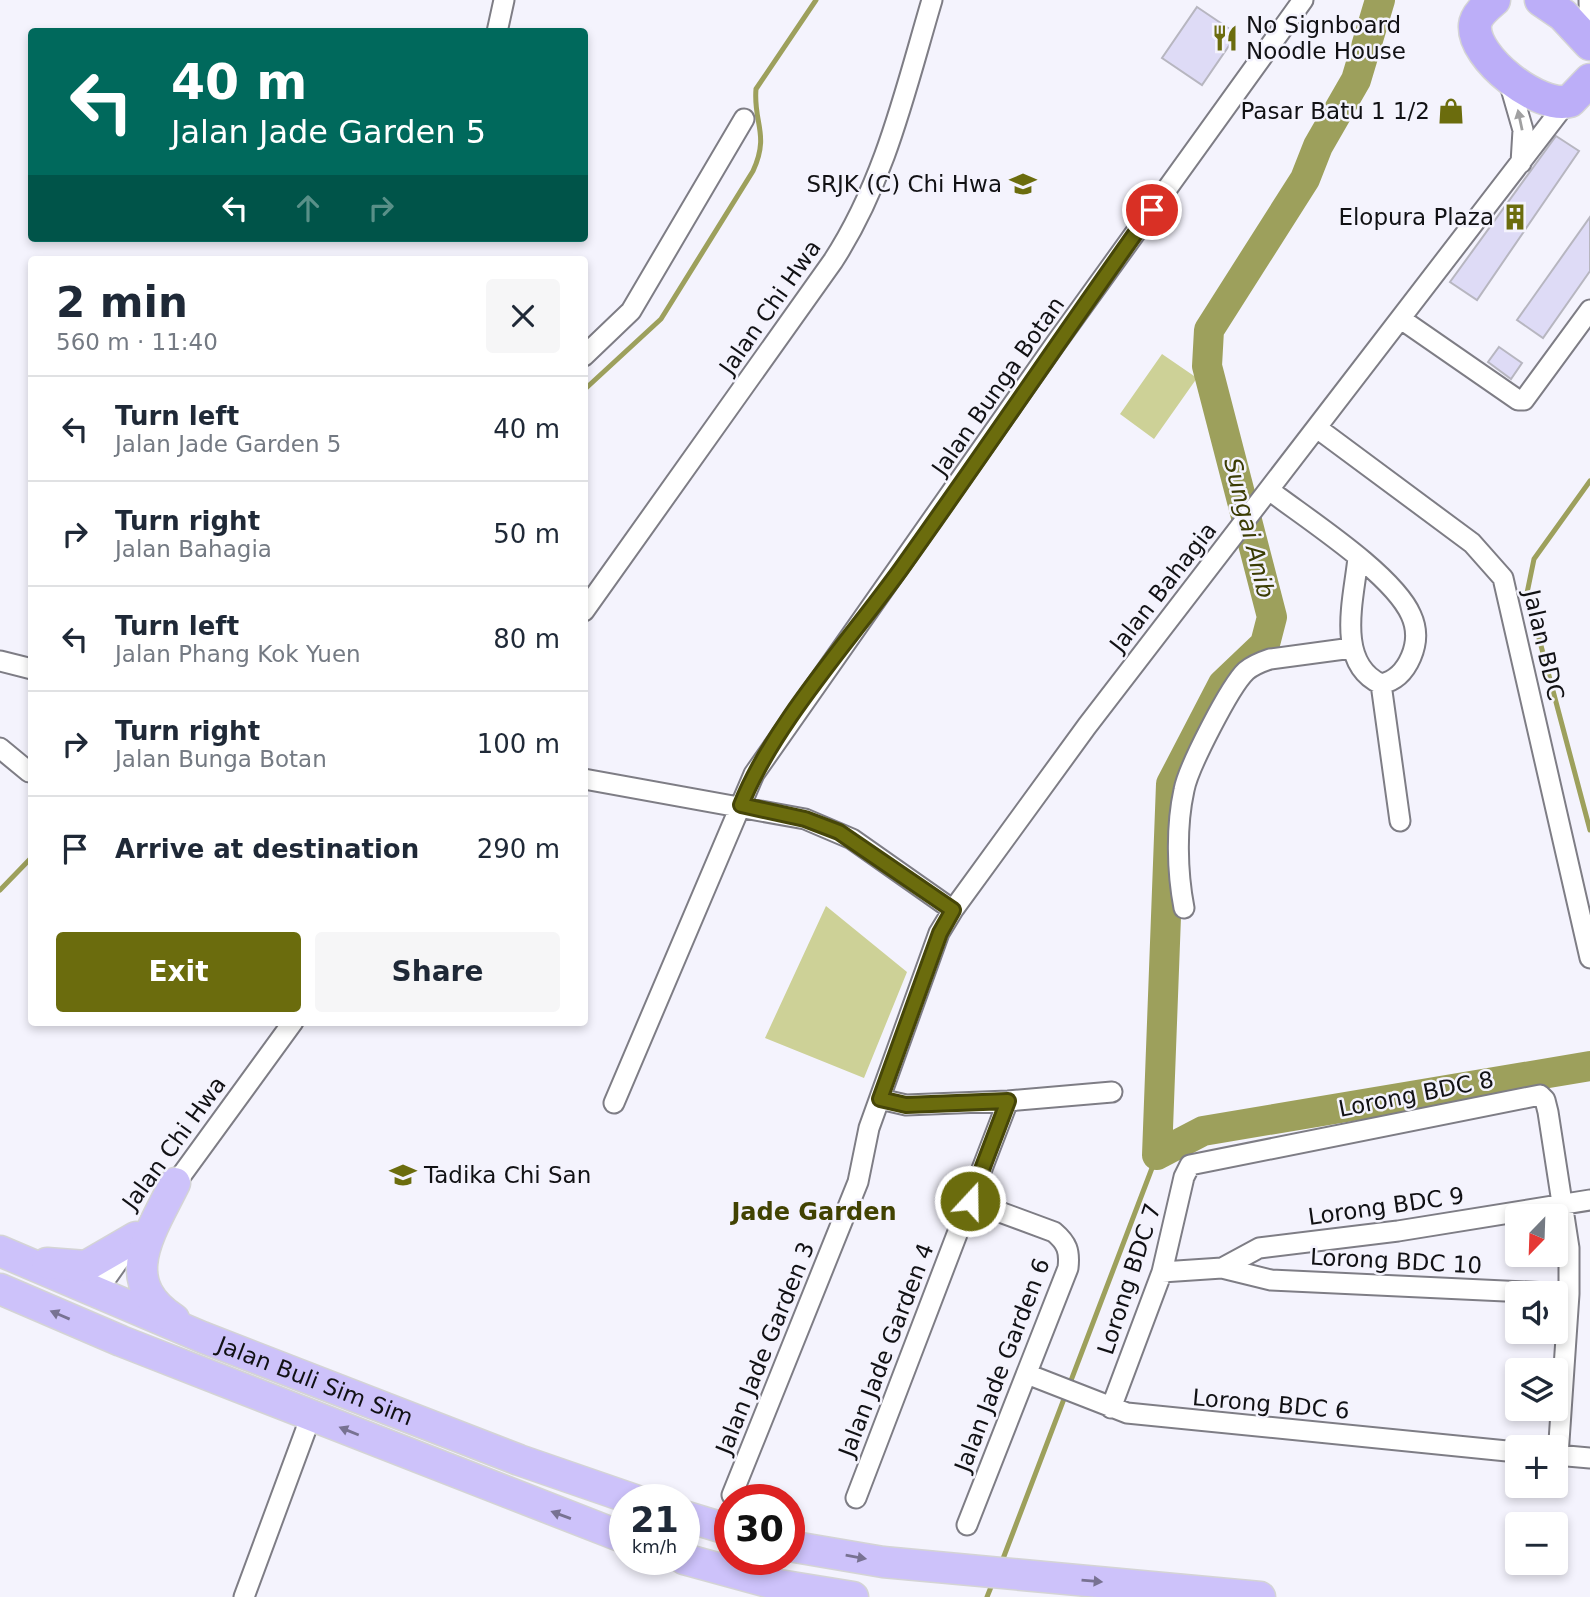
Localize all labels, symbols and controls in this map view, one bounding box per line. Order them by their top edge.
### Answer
place label: No Signboard Noodle House [1246,12,1406,64]
restaurant icon: No Signboard Noodle House [1210,23,1240,53]
text: 40 m [171,54,307,111]
icon: left [56,56,147,147]
shop icon: Pasar Batu 1 1/2 [1436,96,1466,126]
place label: Pasar Batu 1 1/2 [1240,98,1430,124]
one-way arrow [1515,109,1526,131]
text: Jalan Jade Garden 5 [171,113,486,151]
school or university icon: SRJK (C) Chi Hwa [1008,169,1038,199]
place label: SRJK (C) Chi Hwa [806,171,1002,197]
pin [1122,180,1182,240]
icon: left [216,189,254,227]
icon: ahead [289,189,327,227]
icon: right [362,189,400,227]
icon: arrive [1133,191,1171,229]
building icon: Elopura Plaza [1500,202,1530,232]
place label: Elopura Plaza [1338,204,1494,230]
street label: Jalan Chi Hwa [713,235,826,381]
text: 2 min [56,278,188,327]
button: close [486,279,560,353]
street label: Jalan Bunga Botan [925,292,1069,482]
text: 560 m · 11:40 [56,329,218,355]
text: Turn left [115,401,239,431]
icon: left [56,410,94,448]
text: 40 m [493,414,560,444]
text: Jalan Jade Garden 5 [115,431,341,457]
water label: Sungai Anib [1218,455,1280,601]
text: Turn right [115,506,260,536]
icon: right [56,515,94,553]
street label: Jalan Bahagia [1103,517,1222,658]
text: 50 m [493,519,560,549]
text: Jalan Bahagia [115,536,272,562]
street label: Jalan BDC [1518,585,1569,703]
text: Turn left [115,611,239,641]
icon: left [56,620,94,658]
text: 80 m [493,624,560,654]
text: Jalan Phang Kok Yuen [115,641,361,667]
text: Turn right [115,716,260,746]
icon: right [56,725,94,763]
text: 100 m [477,729,560,759]
text: Jalan Bunga Botan [115,746,327,772]
icon: arrive [56,830,94,868]
text: Arrive at destination [115,834,419,864]
text: 290 m [477,834,560,864]
button: Exit [56,932,301,1012]
button: Share [315,932,560,1012]
street label: Lorong BDC 8 [1336,1066,1496,1122]
street label: Jalan Chi Hwa [116,1072,231,1216]
school or university icon: Tadika Chi San [388,1160,418,1190]
place label: Tadika Chi San [423,1162,591,1188]
position arrow [933,1164,1007,1238]
street label: Lorong BDC 9 [1306,1182,1466,1230]
district label: Jade Garden [729,1198,897,1226]
street label: Lorong BDC 7 [1092,1200,1166,1358]
north arrow [1505,1204,1568,1267]
map controls [1505,1204,1568,1575]
street label: Jalan Jade Garden 3 [710,1238,819,1460]
street label: Jalan Jade Garden 4 [833,1240,939,1462]
street label: Lorong BDC 10 [1309,1244,1483,1278]
street label: Jalan Jade Garden 6 [949,1255,1055,1477]
button: sound [1505,1281,1568,1344]
one-way arrow [50,1309,71,1320]
street label: Jalan Buli Sim Sim [212,1330,417,1431]
button: layers [1505,1358,1568,1421]
street label: Lorong BDC 6 [1191,1384,1351,1424]
one-way arrow [338,1426,359,1437]
button: + [1505,1435,1568,1498]
speed limit sign: 30 [714,1484,805,1575]
text: 21 [630,1500,679,1540]
one-way arrow [550,1509,571,1520]
button: − [1505,1512,1568,1575]
text: km/h [632,1536,677,1557]
one-way arrow [846,1552,868,1563]
one-way arrow [1081,1576,1103,1587]

